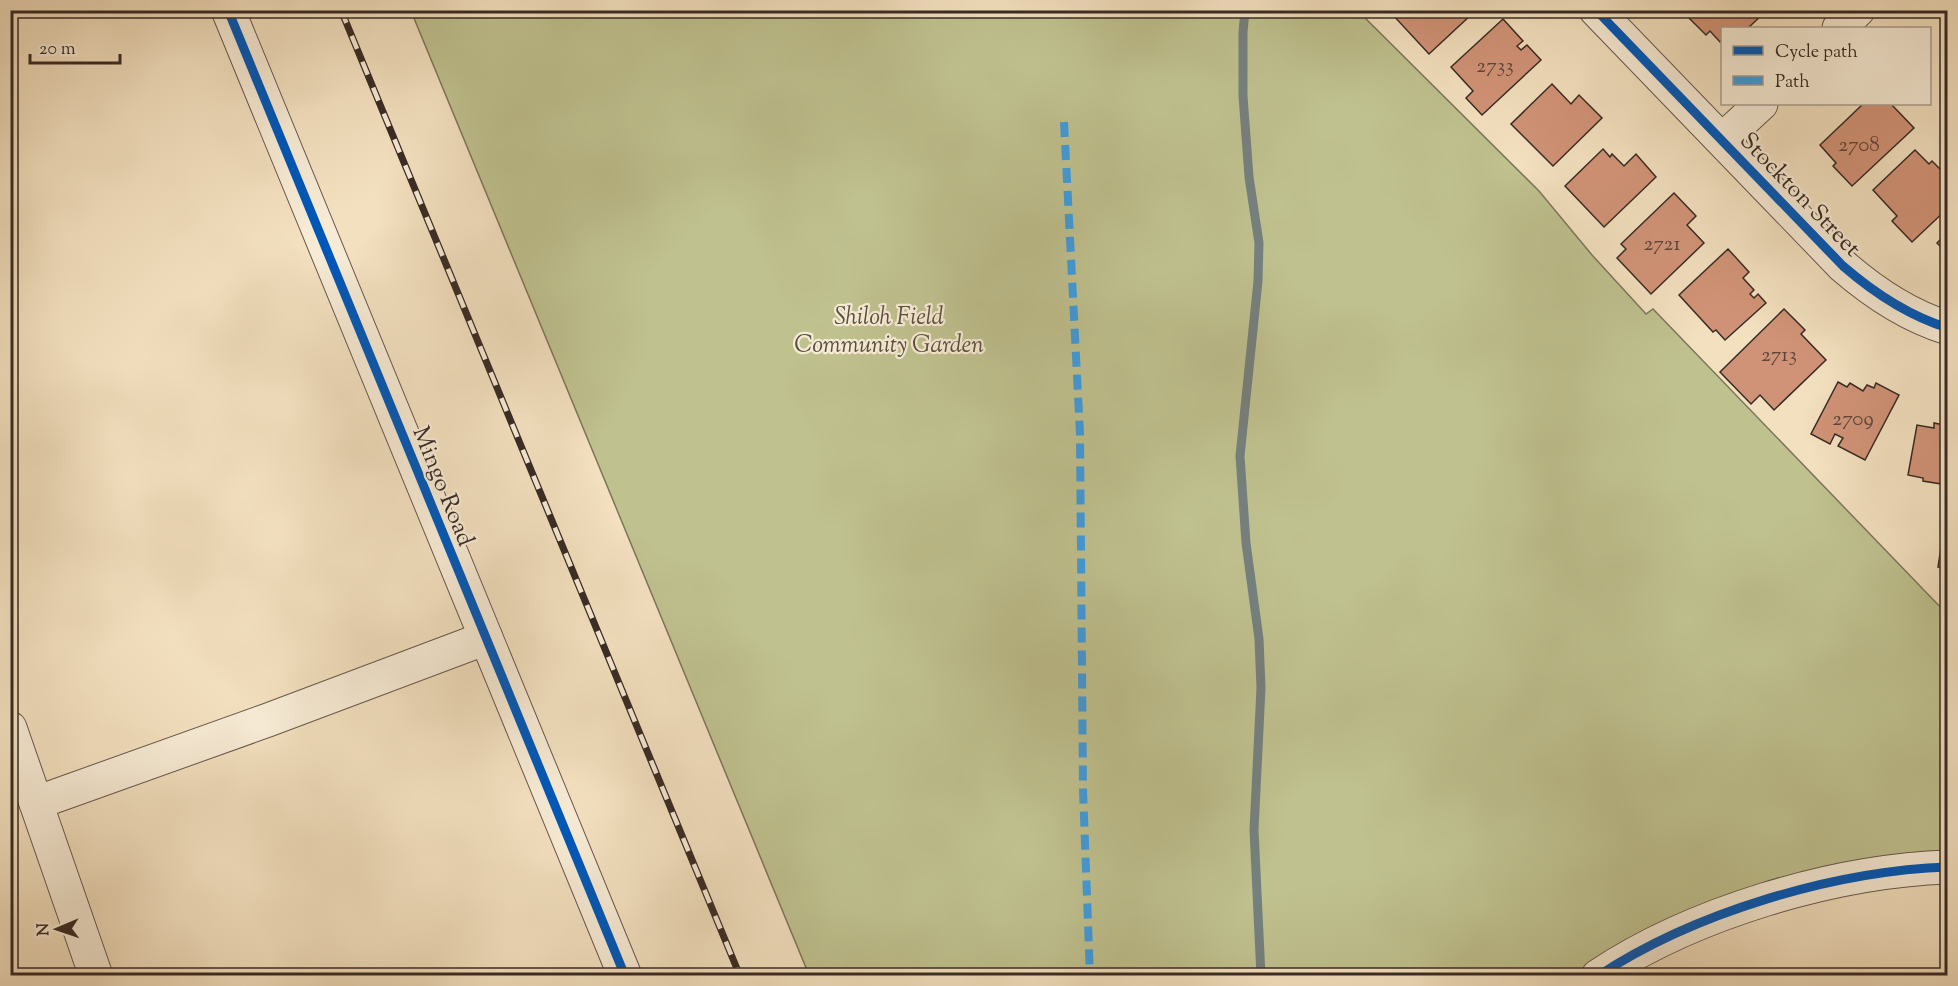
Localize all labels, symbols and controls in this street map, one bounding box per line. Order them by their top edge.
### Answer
scale bar [30,27,120,65]
legend [1721,27,1931,105]
text: 20 m [39,37,76,63]
text: Cycle path [1775,40,1858,66]
house number: 2733 [1476,52,1514,82]
text: Path [1775,70,1810,96]
street label: Stockton Street [1731,125,1868,265]
house number: 2708 [1838,131,1880,161]
house number: 2721 [1643,230,1681,260]
park label: Shiloh Field Community Garden [794,301,984,363]
house number: 2713 [1761,341,1797,371]
house number: 2709 [1832,405,1874,435]
street label: Mingo Road [403,422,482,552]
north arrow [27,899,87,959]
text: N [33,922,56,936]

